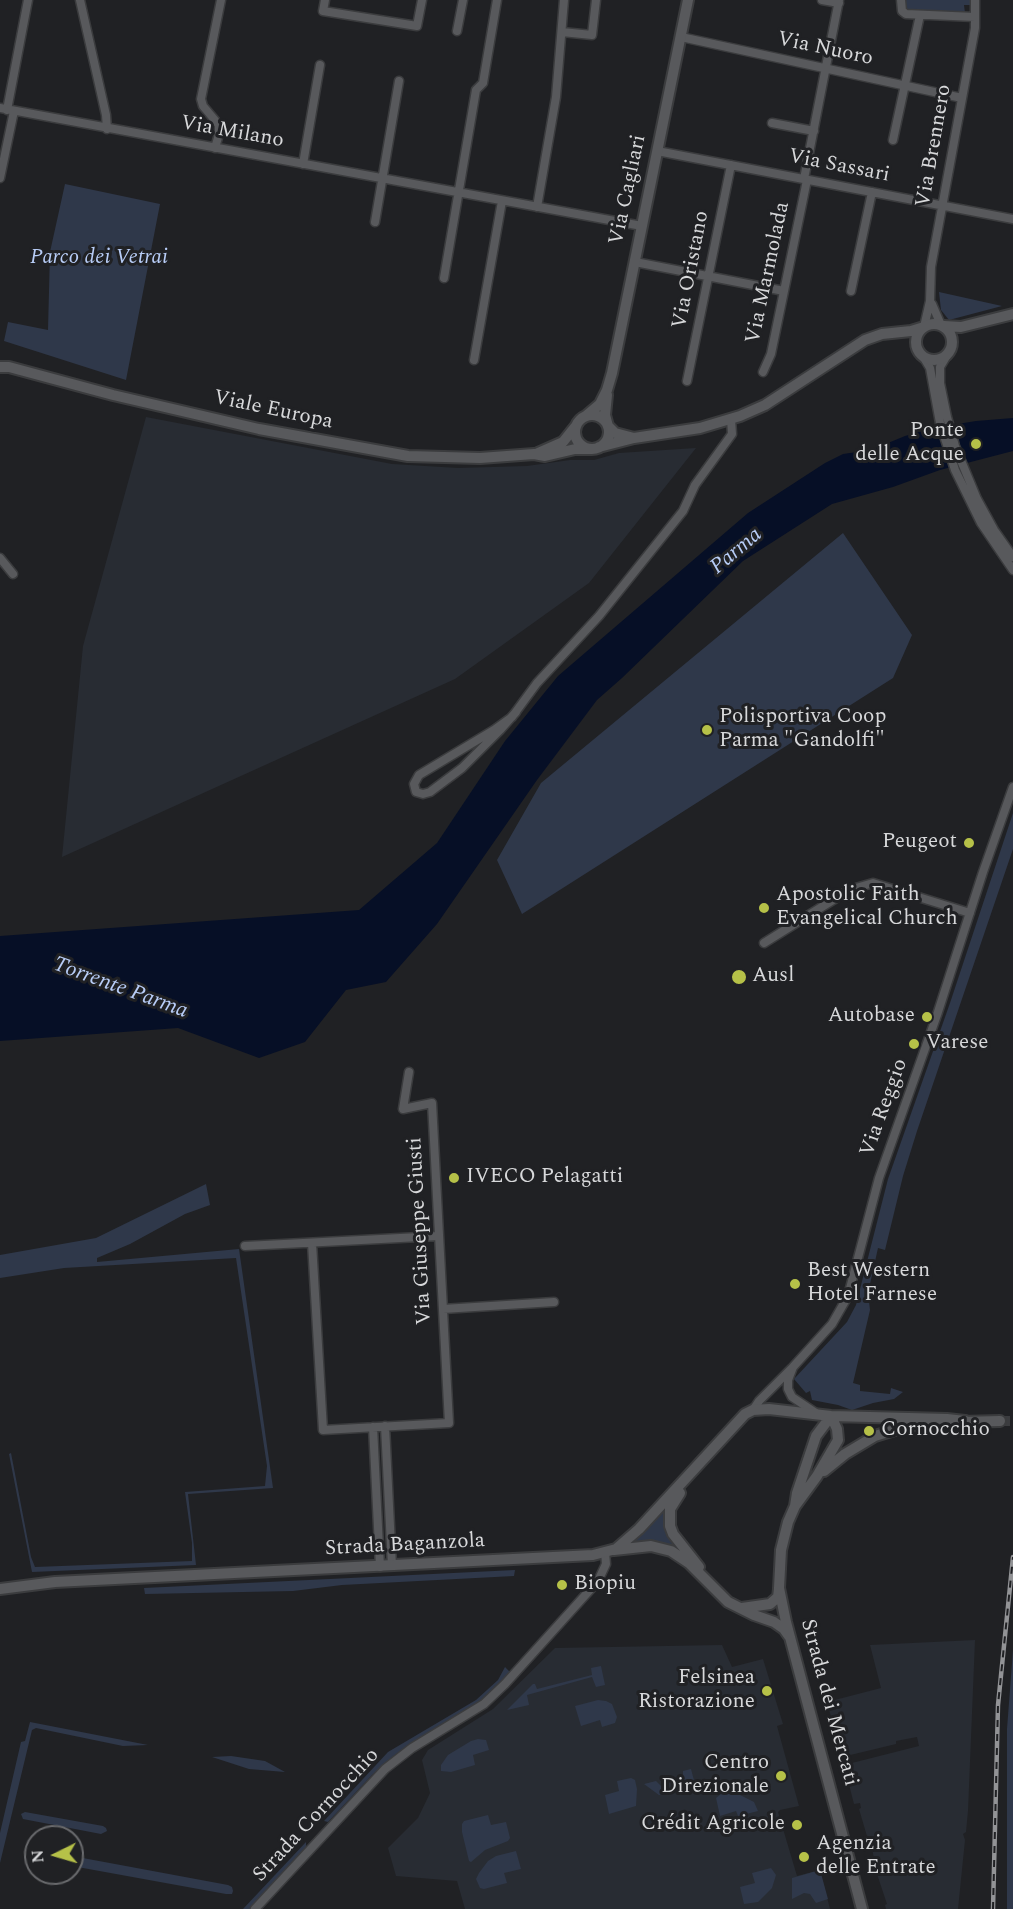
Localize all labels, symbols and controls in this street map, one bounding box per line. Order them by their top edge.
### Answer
street label: Via Nuoro [775,28,875,72]
street label: Via Brennero [912,83,958,209]
street label: Via Milano [178,112,286,154]
street label: Via Cagliari [605,132,653,248]
street label: Via Sassari [786,145,892,189]
street label: Via Marmolada [742,200,796,346]
street label: Via Oristano [668,209,716,331]
park label: Parco dei Vetrai [30,246,168,272]
street label: Viale Europa [211,386,335,436]
place label: Ponte delle Acque [855,419,964,469]
marker: Ponte delle Acque [969,437,983,451]
water label: Parma [706,523,768,581]
place label: Polisportiva Coop Parma "Gandolfi" [719,705,886,755]
marker: Polisportiva Coop Parma "Gandolfi" [700,723,714,737]
place label: Peugeot [882,830,957,856]
marker: Peugeot [962,836,976,850]
place label: Apostolic Faith Evangelical Church [776,883,958,933]
marker: Apostolic Faith Evangelical Church [757,901,771,915]
water label: Torrente Parma [49,952,191,1026]
place label: Ausl [752,964,794,990]
marker: Ausl [730,968,748,986]
place label: Autobase [828,1004,915,1030]
marker: Autobase [920,1010,934,1024]
place label: Varese [926,1031,988,1057]
marker: Varese [907,1037,921,1051]
street label: Via Reggio [856,1056,914,1160]
street label: Via Giuseppe Giusti [403,1136,439,1326]
place label: IVECO Pelagatti [466,1165,623,1191]
marker: IVECO Pelagatti [447,1171,461,1185]
place label: Best Western Hotel Farnese [807,1259,937,1309]
marker: Best Western Hotel Farnese [788,1277,802,1291]
place label: Cornocchio [881,1418,990,1444]
marker: Cornocchio [862,1424,876,1438]
street label: Strada Baganzola [324,1529,486,1563]
place label: Biopiu [574,1572,636,1598]
marker: Biopiu [555,1578,569,1592]
street label: Strada dei Mercati [794,1617,862,1789]
place label: Felsinea Ristorazione [638,1666,755,1716]
marker: Felsinea Ristorazione [760,1684,774,1698]
street label: Strada Cornocchio [249,1744,385,1888]
place label: Centro Direzionale [661,1751,769,1801]
marker: Centro Direzionale [774,1769,788,1783]
place label: Crédit Agricole [641,1812,785,1838]
marker: Crédit Agricole [790,1818,804,1832]
north arrow [24,1825,84,1885]
place label: Agenzia delle Entrate [816,1832,936,1882]
text: N [26,1849,51,1864]
marker: Agenzia delle Entrate [797,1850,811,1864]

